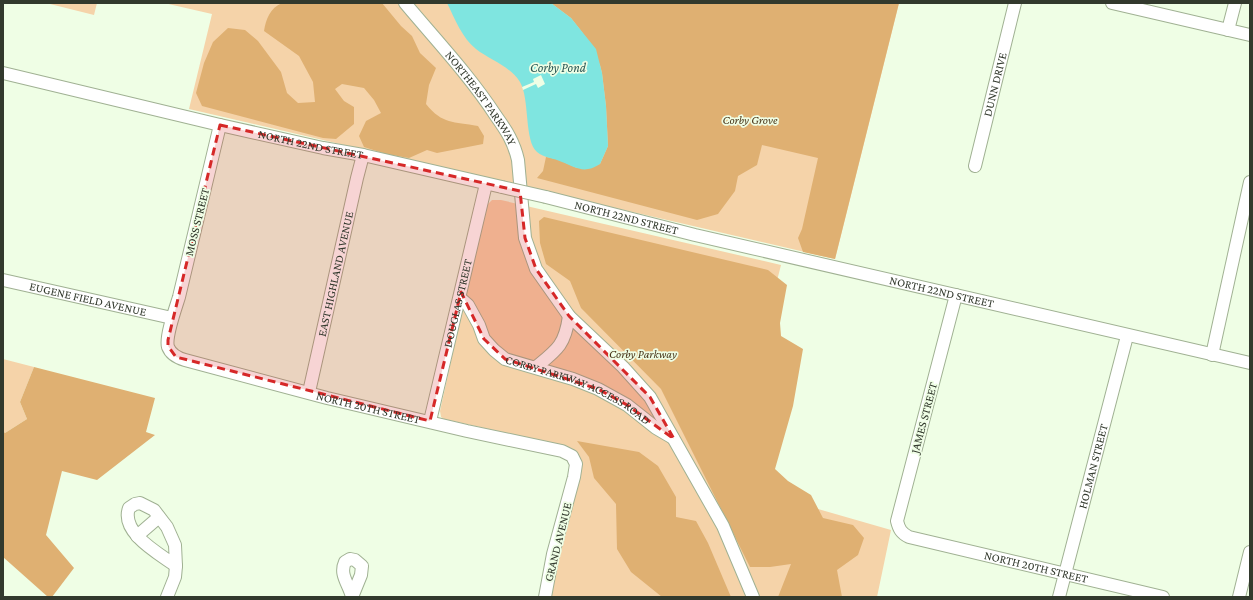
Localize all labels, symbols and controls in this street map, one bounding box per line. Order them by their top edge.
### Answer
street label: NORTHEAST PARKWAY [442,48,520,148]
street label: DUNN DRIVE [980,50,1010,118]
water label: Corby Pond [530,60,587,75]
park label: Corby Grove [722,113,778,127]
street label: NORTH 22ND STREET [257,127,365,162]
street label: MOSS STREET [182,186,212,258]
street label: NORTH 22ND STREET [573,198,680,238]
street label: EAST HIGHLAND AVENUE [315,210,356,338]
street label: DOUGLAS STREET [441,257,475,349]
street label: NORTH 22ND STREET [888,273,996,311]
street label: EUGENE FIELD AVENUE [28,279,148,319]
park label: Corby Parkway [609,347,677,361]
street label: CORBY PARKWAY ACCESS ROAD [504,352,653,428]
street label: JAMES STREET [908,380,940,456]
street label: NORTH 20TH STREET [315,388,422,427]
street label: HOLMAN STREET [1075,422,1111,510]
street label: GRAND AVENUE [541,501,575,583]
street label: NORTH 20TH STREET [983,548,1090,586]

